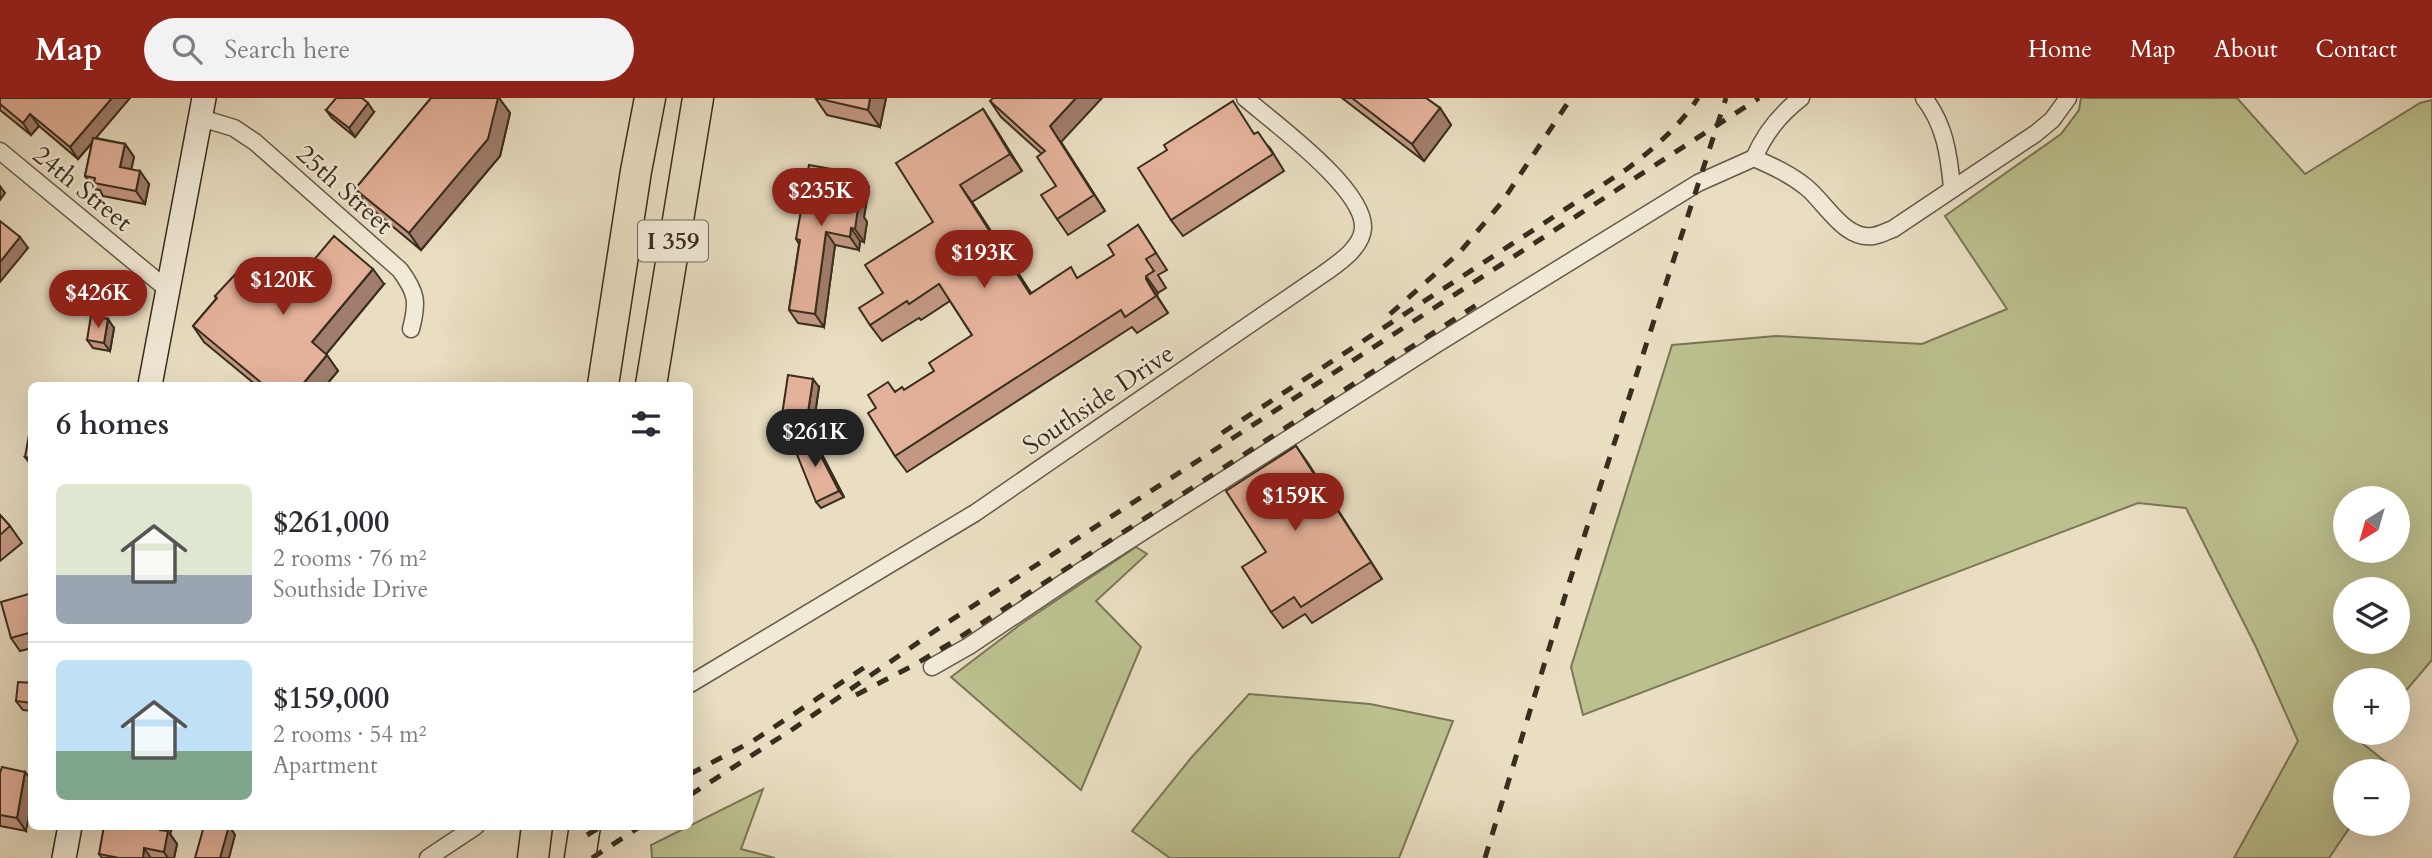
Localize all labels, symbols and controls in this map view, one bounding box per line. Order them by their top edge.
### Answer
search box [144,18,634,81]
text: Map [35,27,102,72]
icon: search [168,30,206,68]
text: Search here [224,32,350,67]
text: Home [2028,33,2092,66]
text: Map [2130,33,2176,66]
text: About [2214,33,2278,66]
text: Contact [2316,33,2397,66]
street label: 24th Street [26,137,140,239]
street label: 25th Street [289,137,400,242]
pin: $235K [772,169,870,228]
text: $235K [788,175,854,206]
road number: I 359 [638,220,708,261]
pin: $193K [935,230,1033,290]
text: $193K [951,237,1017,268]
pin: $120K [234,258,332,317]
text: $120K [250,264,316,295]
pin: $426K [49,271,147,330]
text: $426K [65,277,131,308]
street label: Southside Drive [1016,336,1181,463]
text: 6 homes [56,404,169,445]
icon: filters [627,405,665,443]
pin: $261K [766,410,864,469]
text: $261K [782,416,848,447]
pin: $159K [1246,474,1344,533]
text: $159K [1262,480,1328,511]
north arrow [2333,486,2410,564]
map controls [2333,486,2410,836]
text: $261,000 [273,502,389,543]
icon: home [112,512,196,596]
text: 2 rooms · 76 m² [273,543,426,574]
text: Southside Drive [273,574,428,605]
button: layers [2333,577,2410,654]
button: + [2333,668,2410,745]
text: $159,000 [273,678,389,719]
icon: home [112,688,196,772]
text: 2 rooms · 54 m² [273,719,426,750]
text: Apartment [273,750,377,781]
button: − [2333,759,2410,836]

